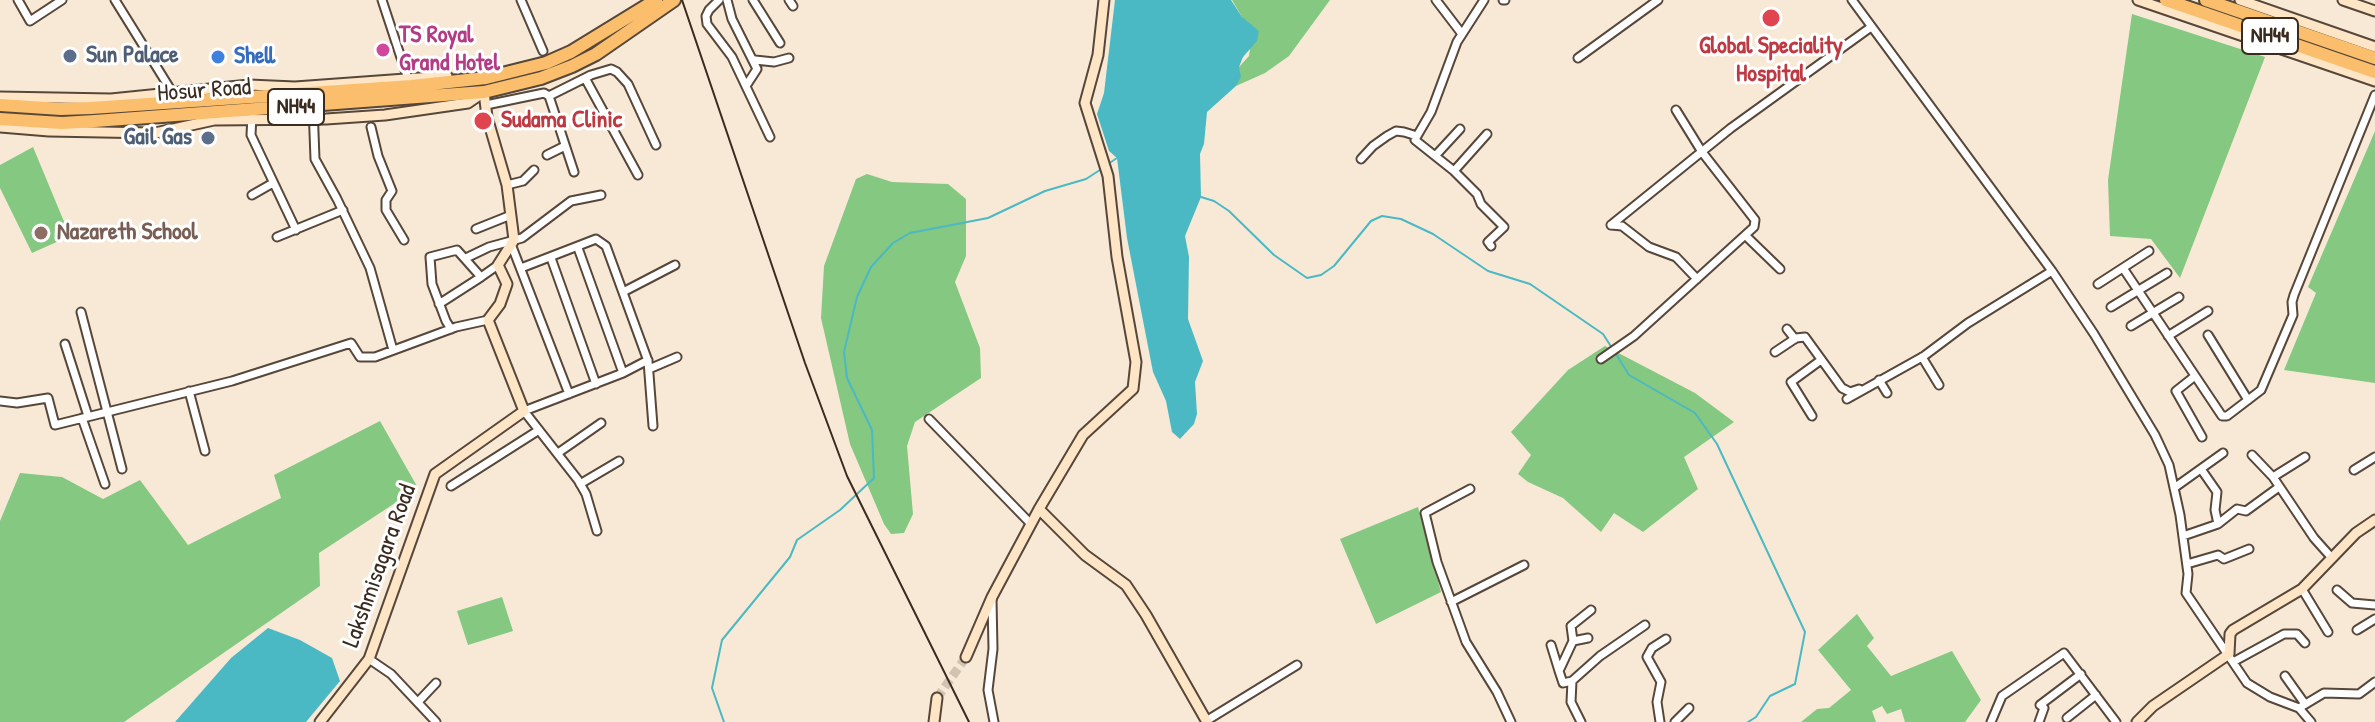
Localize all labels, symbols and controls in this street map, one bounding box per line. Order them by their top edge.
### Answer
marker: Global Speciality Hospital [1760,7,1782,29]
road number: NH44 [2242,18,2298,54]
place label: TS Royal Grand Hotel [399,22,500,78]
place label: Global Speciality Hospital [1699,33,1843,89]
marker: TS Royal Grand Hotel [374,41,392,59]
place label: Sun Palace [86,42,179,70]
place label: Shell [234,43,275,71]
marker: Sun Palace [61,47,79,65]
marker: Shell [209,48,227,66]
street label: Hosur Road [156,73,252,109]
road number: NH44 [268,89,324,125]
place label: Sudama Clinic [501,107,622,135]
marker: Sudama Clinic [472,110,494,132]
place label: Gail Gas [124,124,192,152]
marker: Gail Gas [199,129,217,147]
place label: Nazareth School [57,219,198,247]
marker: Nazareth School [32,224,50,242]
street label: Lakshmisagara Road [337,480,423,652]

